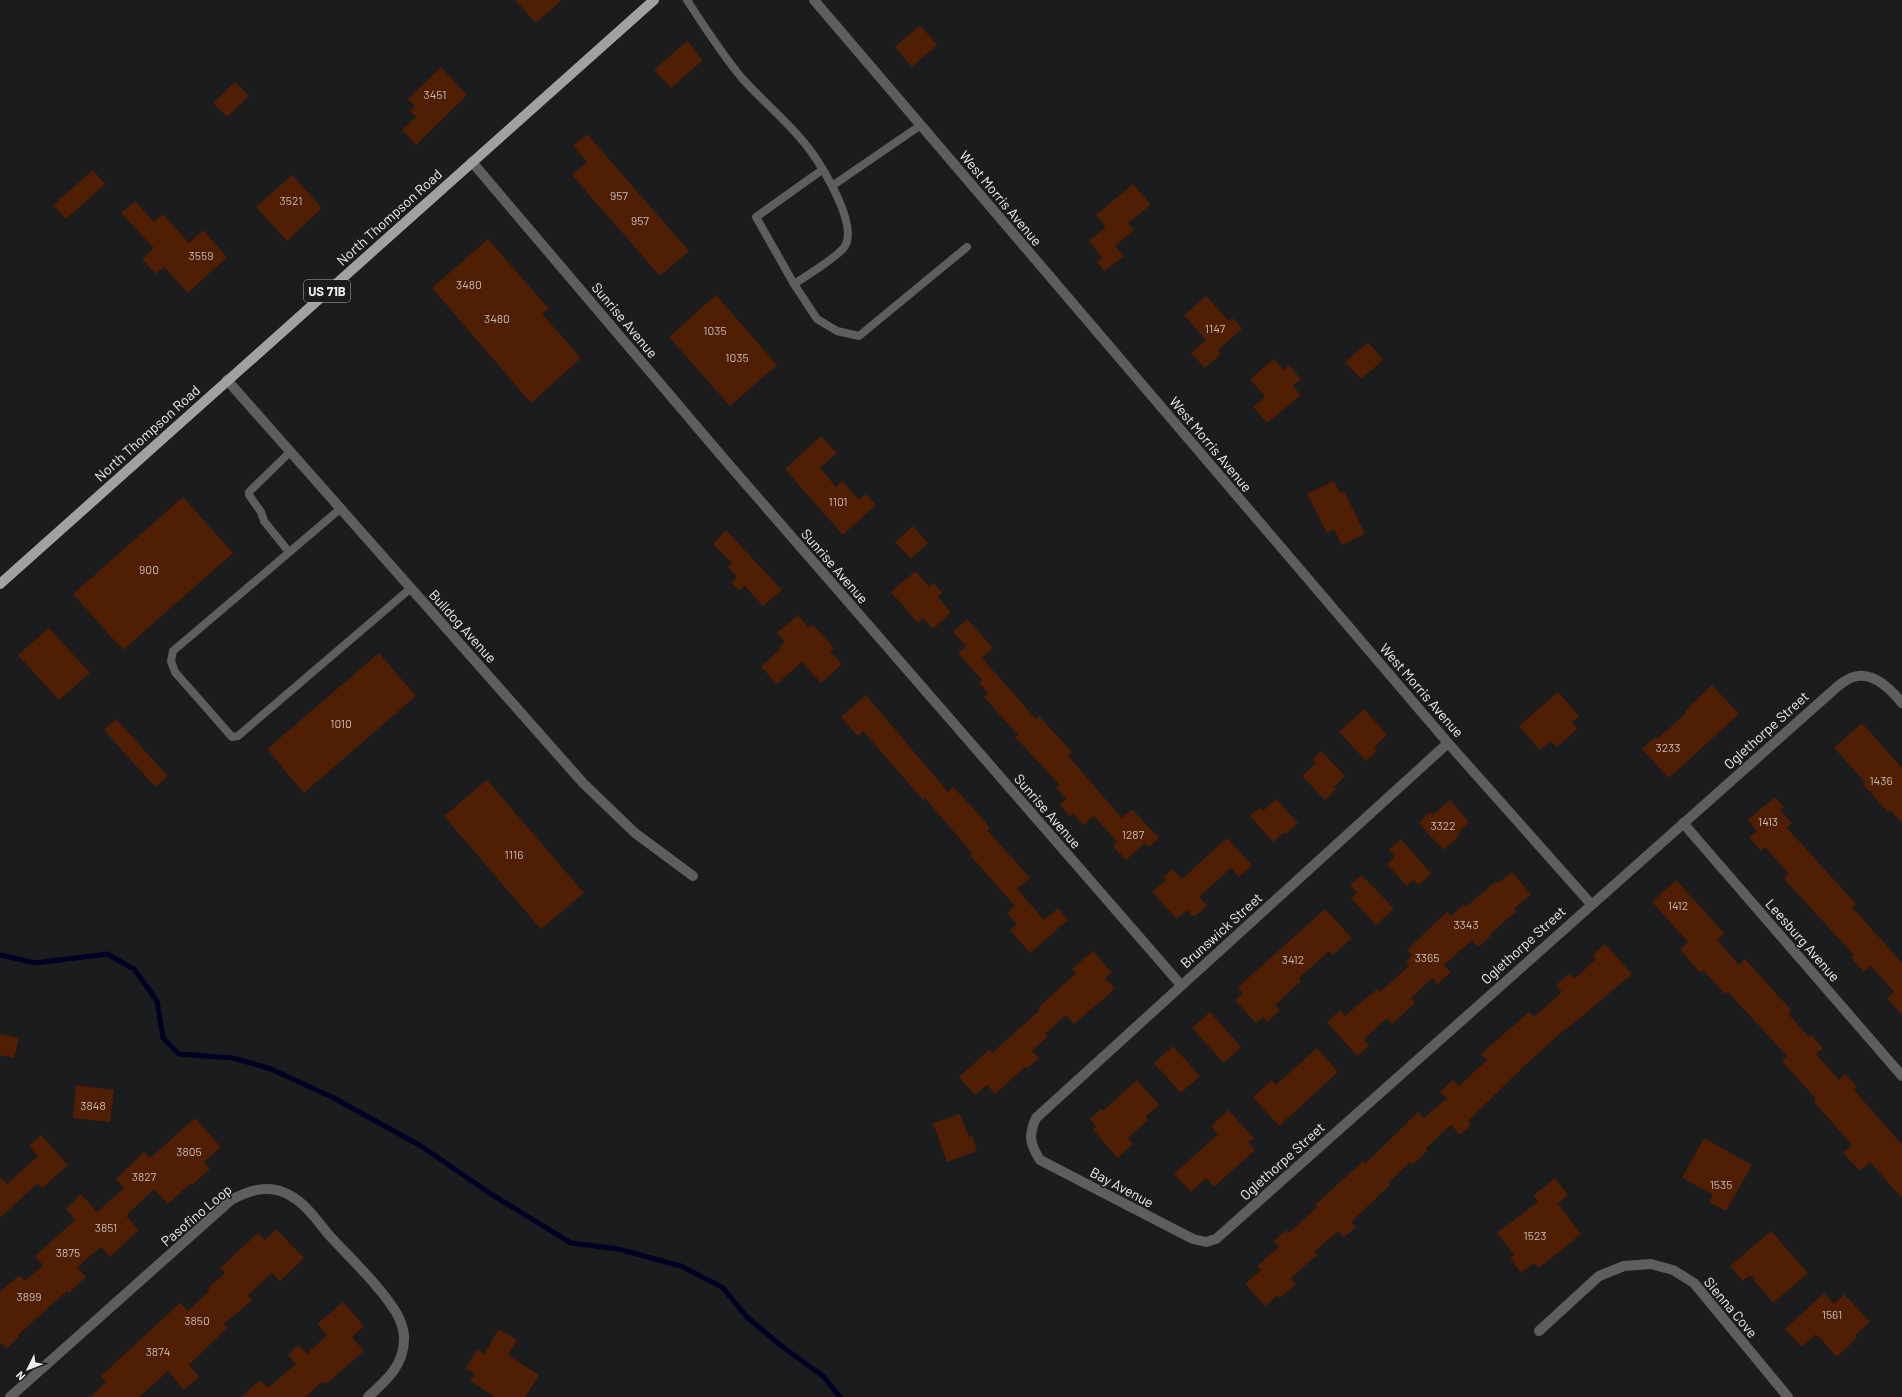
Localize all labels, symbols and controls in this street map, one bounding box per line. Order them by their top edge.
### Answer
house number: 3451 [424,87,446,101]
street label: West Morris Avenue [956,147,1046,249]
street label: North Thompson Road [333,165,445,269]
house number: 957 [610,188,628,202]
house number: 3521 [280,193,302,207]
house number: 957 [631,213,649,227]
house number: 3559 [189,248,213,262]
house number: 3480 [456,277,482,291]
street label: Sunrise Avenue [588,279,662,361]
road number: US 71B [304,280,350,302]
house number: 3480 [484,311,510,325]
house number: 1147 [1205,321,1226,335]
house number: 1035 [703,323,727,337]
house number: 1035 [725,350,749,364]
street label: North Thompson Road [91,381,203,485]
street label: West Morris Avenue [1166,393,1256,495]
house number: 1101 [828,494,848,508]
street label: Sunrise Avenue [798,525,872,607]
house number: 900 [139,562,159,576]
street label: Bulldog Avenue [426,586,500,666]
street label: West Morris Avenue [1377,640,1467,740]
street label: Oglethorpe Street [1720,688,1812,772]
house number: 1010 [330,716,352,730]
house number: 3233 [1656,740,1680,754]
street label: Sunrise Avenue [1011,770,1085,852]
house number: 1436 [1869,773,1893,787]
house number: 1413 [1758,814,1778,828]
house number: 3322 [1430,818,1456,832]
house number: 1287 [1122,827,1145,841]
house number: 1116 [505,847,523,861]
street label: Brunswick Street [1177,889,1265,971]
street label: Leesburg Avenue [1762,895,1844,985]
house number: 1412 [1668,898,1688,912]
street label: Oglethorpe Street [1477,903,1569,987]
house number: 3343 [1453,917,1479,931]
house number: 3365 [1415,950,1439,964]
house number: 3412 [1282,952,1304,966]
house number: 3848 [80,1098,106,1112]
street label: Oglethorpe Street [1236,1119,1328,1203]
house number: 3805 [176,1144,202,1158]
street label: Bay Avenue [1087,1163,1157,1211]
house number: 3827 [132,1169,157,1183]
house number: 1535 [1710,1177,1732,1191]
street label: Pasofino Loop [157,1180,235,1250]
house number: 3851 [95,1220,117,1234]
house number: 1523 [1524,1228,1546,1242]
house number: 3875 [56,1245,80,1259]
street label: Sienna Cove [1701,1273,1761,1341]
house number: 3899 [17,1289,41,1303]
house number: 1561 [1822,1307,1842,1321]
house number: 3850 [184,1313,210,1327]
house number: 3874 [146,1344,170,1358]
north arrow [8,1349,48,1389]
text: N [13,1369,28,1383]

